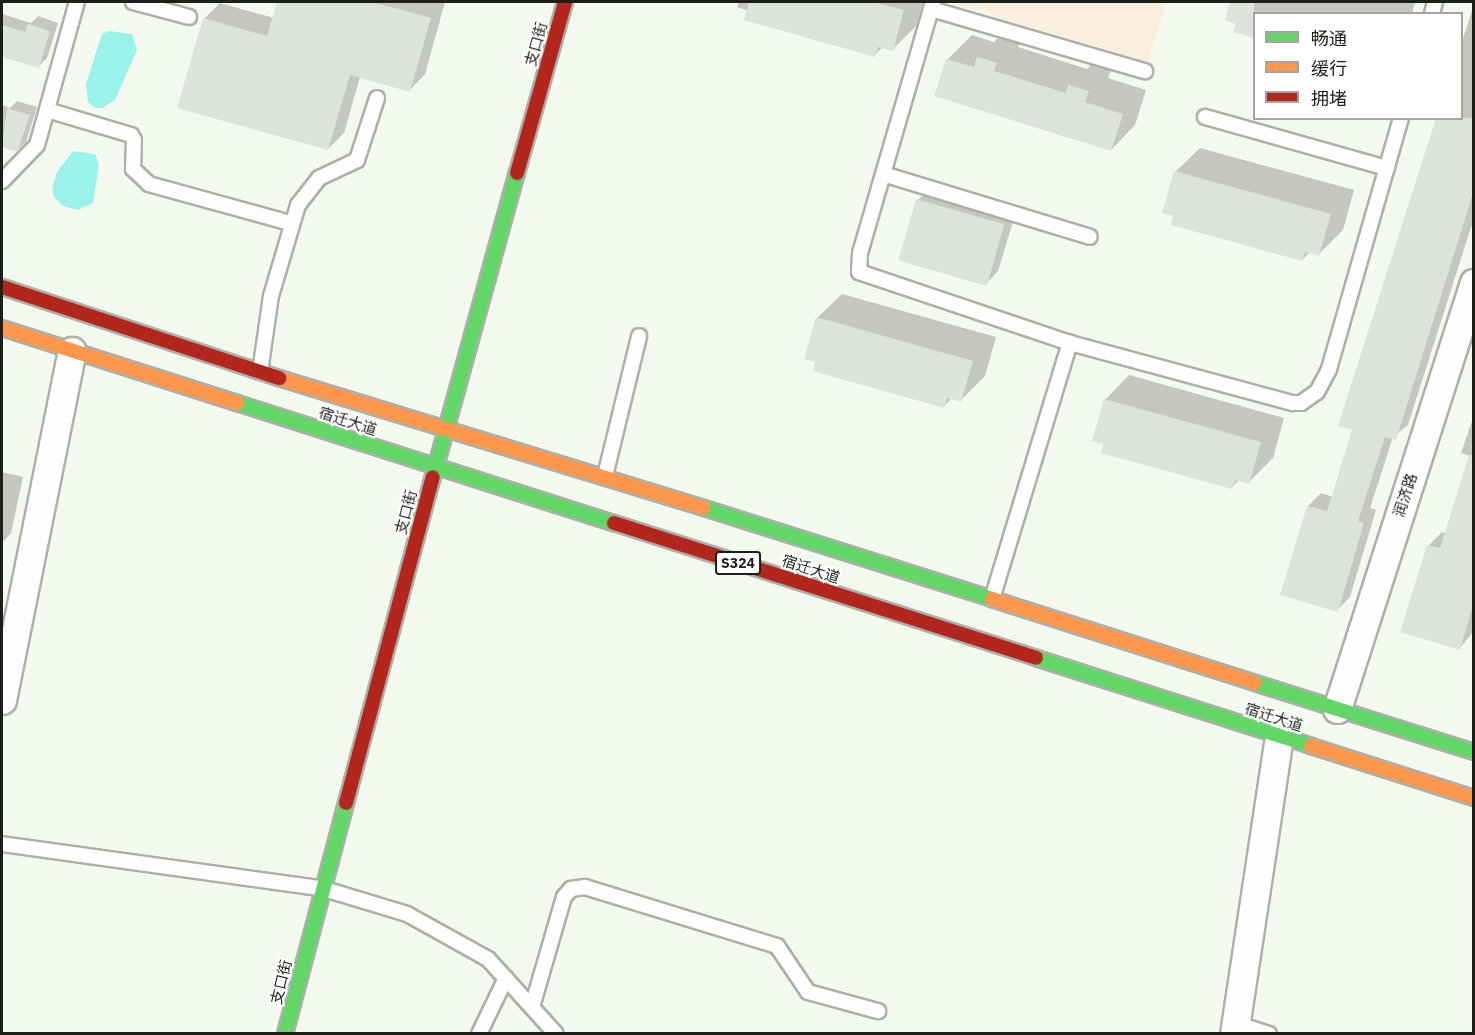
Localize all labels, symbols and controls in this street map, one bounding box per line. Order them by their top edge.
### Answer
legend [1253,12,1463,120]
street label: 支口街 [521,20,551,68]
text: 畅通 [1311,27,1347,50]
text: 缓行 [1311,57,1347,80]
text: 拥堵 [1311,87,1347,110]
street label: 宿迁大道 [317,403,379,439]
street label: 润济路 [1389,471,1421,519]
street label: 支口街 [391,488,421,536]
street label: 宿迁大道 [780,551,842,587]
road number: S324 [714,552,762,574]
street label: 宿迁大道 [1243,699,1305,735]
street label: 支口街 [267,958,295,1006]

